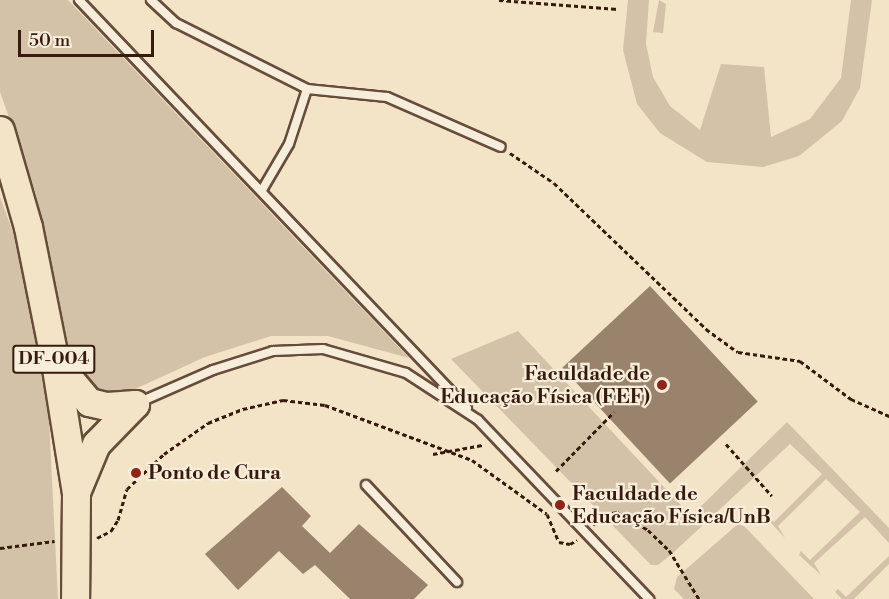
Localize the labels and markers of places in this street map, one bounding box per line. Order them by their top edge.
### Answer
place label: Faculdade de Educação Física (FEF) [440,362,650,409]
marker: Faculdade de Educação Física (FEF) [655,378,669,392]
place label: Ponto de Cura [148,461,281,485]
marker: Ponto de Cura [129,466,143,480]
place label: Faculdade de Educação Física/UnB [572,482,771,529]
marker: Faculdade de Educação Física/UnB [553,498,567,512]

